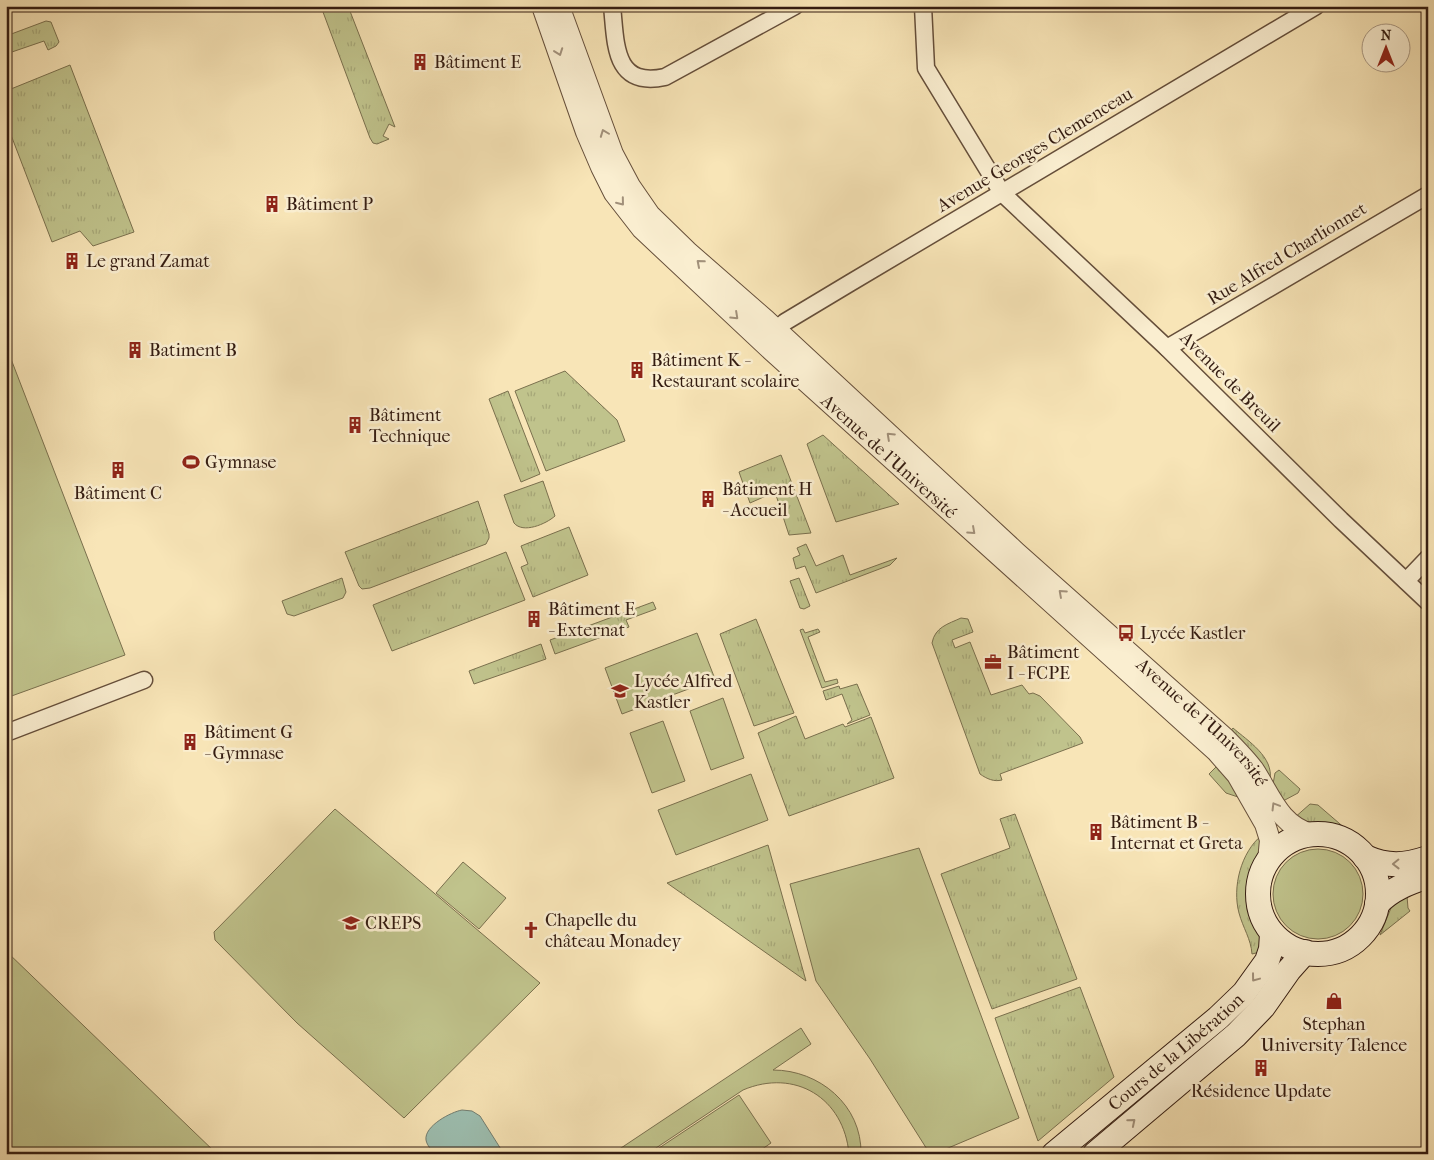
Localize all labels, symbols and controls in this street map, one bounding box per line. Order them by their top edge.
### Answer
north arrow [1362,22,1412,72]
text: N [1381,27,1392,44]
one-way arrow [553,47,563,56]
building icon: Bâtiment E [410,52,430,72]
place label: Bâtiment E [434,52,521,73]
street label: Avenue Georges Clemenceau [933,83,1137,217]
one-way arrow [600,129,611,138]
building icon: Bâtiment P [262,194,282,214]
place label: Bâtiment P [286,194,373,215]
one-way arrow [615,196,623,205]
street label: Rue Alfred Charlionnet [1204,198,1371,310]
building icon: Le grand Zamat [62,251,82,271]
place label: Le grand Zamat [86,251,210,272]
one-way arrow [697,260,706,269]
one-way arrow [730,310,739,319]
street label: Avenue de Breuil [1175,327,1284,436]
building icon: Batiment B [125,340,145,360]
place label: Batiment B [149,340,237,361]
place label: Bâtiment K - Restaurant scolaire [651,350,800,392]
building icon: Bâtiment K - Restaurant scolaire [627,360,647,380]
street label: Avenue de l'Université [816,389,961,523]
place label: Bâtiment Technique [369,405,451,447]
building icon: Bâtiment Technique [345,415,365,435]
one-way arrow [887,432,896,441]
sports icon: Gymnase [181,452,201,472]
place label: Gymnase [205,452,277,473]
building icon: Bâtiment C [108,460,128,480]
place label: Bâtiment H - Accueil [722,479,812,521]
place label: Bâtiment C [74,483,162,504]
building icon: Bâtiment H - Accueil [698,489,718,509]
one-way arrow [967,526,976,535]
one-way arrow [1059,590,1068,599]
place label: Bâtiment E - Externat [548,599,635,641]
building icon: Bâtiment E - Externat [524,609,544,629]
bus stop icon: Lycée Kastler [1116,623,1136,643]
place label: Lycée Kastler [1140,623,1246,644]
place label: Bâtiment I - FCPE [1007,642,1080,684]
office icon: Bâtiment I - FCPE [983,652,1003,672]
street label: Avenue de l'Université [1131,653,1272,790]
place label: Lycée Alfred Kastler [634,671,732,713]
school or university icon: Lycée Alfred Kastler [610,681,630,701]
place label: Bâtiment G - Gymnase [204,722,293,764]
building icon: Bâtiment G - Gymnase [180,732,200,752]
one-way arrow [1272,802,1282,811]
place label: Bâtiment B - Internat et Greta [1110,812,1243,854]
building icon: Bâtiment B - Internat et Greta [1086,822,1106,842]
one-way arrow [1392,859,1400,869]
place label: Chapelle du château Monadey [545,910,682,952]
school or university icon: CREPS [341,913,361,933]
place label: CREPS [365,913,421,934]
church icon: Chapelle du château Monadey [521,920,541,940]
one-way arrow [1253,972,1261,981]
street label: Cours de la Libération [1104,988,1248,1115]
shop icon: Stephan University Talence [1324,991,1344,1011]
place label: Stephan University Talence [1261,1014,1407,1056]
building icon: Résidence Update [1251,1058,1271,1078]
place label: Résidence Update [1191,1081,1331,1102]
one-way arrow [1126,1119,1135,1128]

